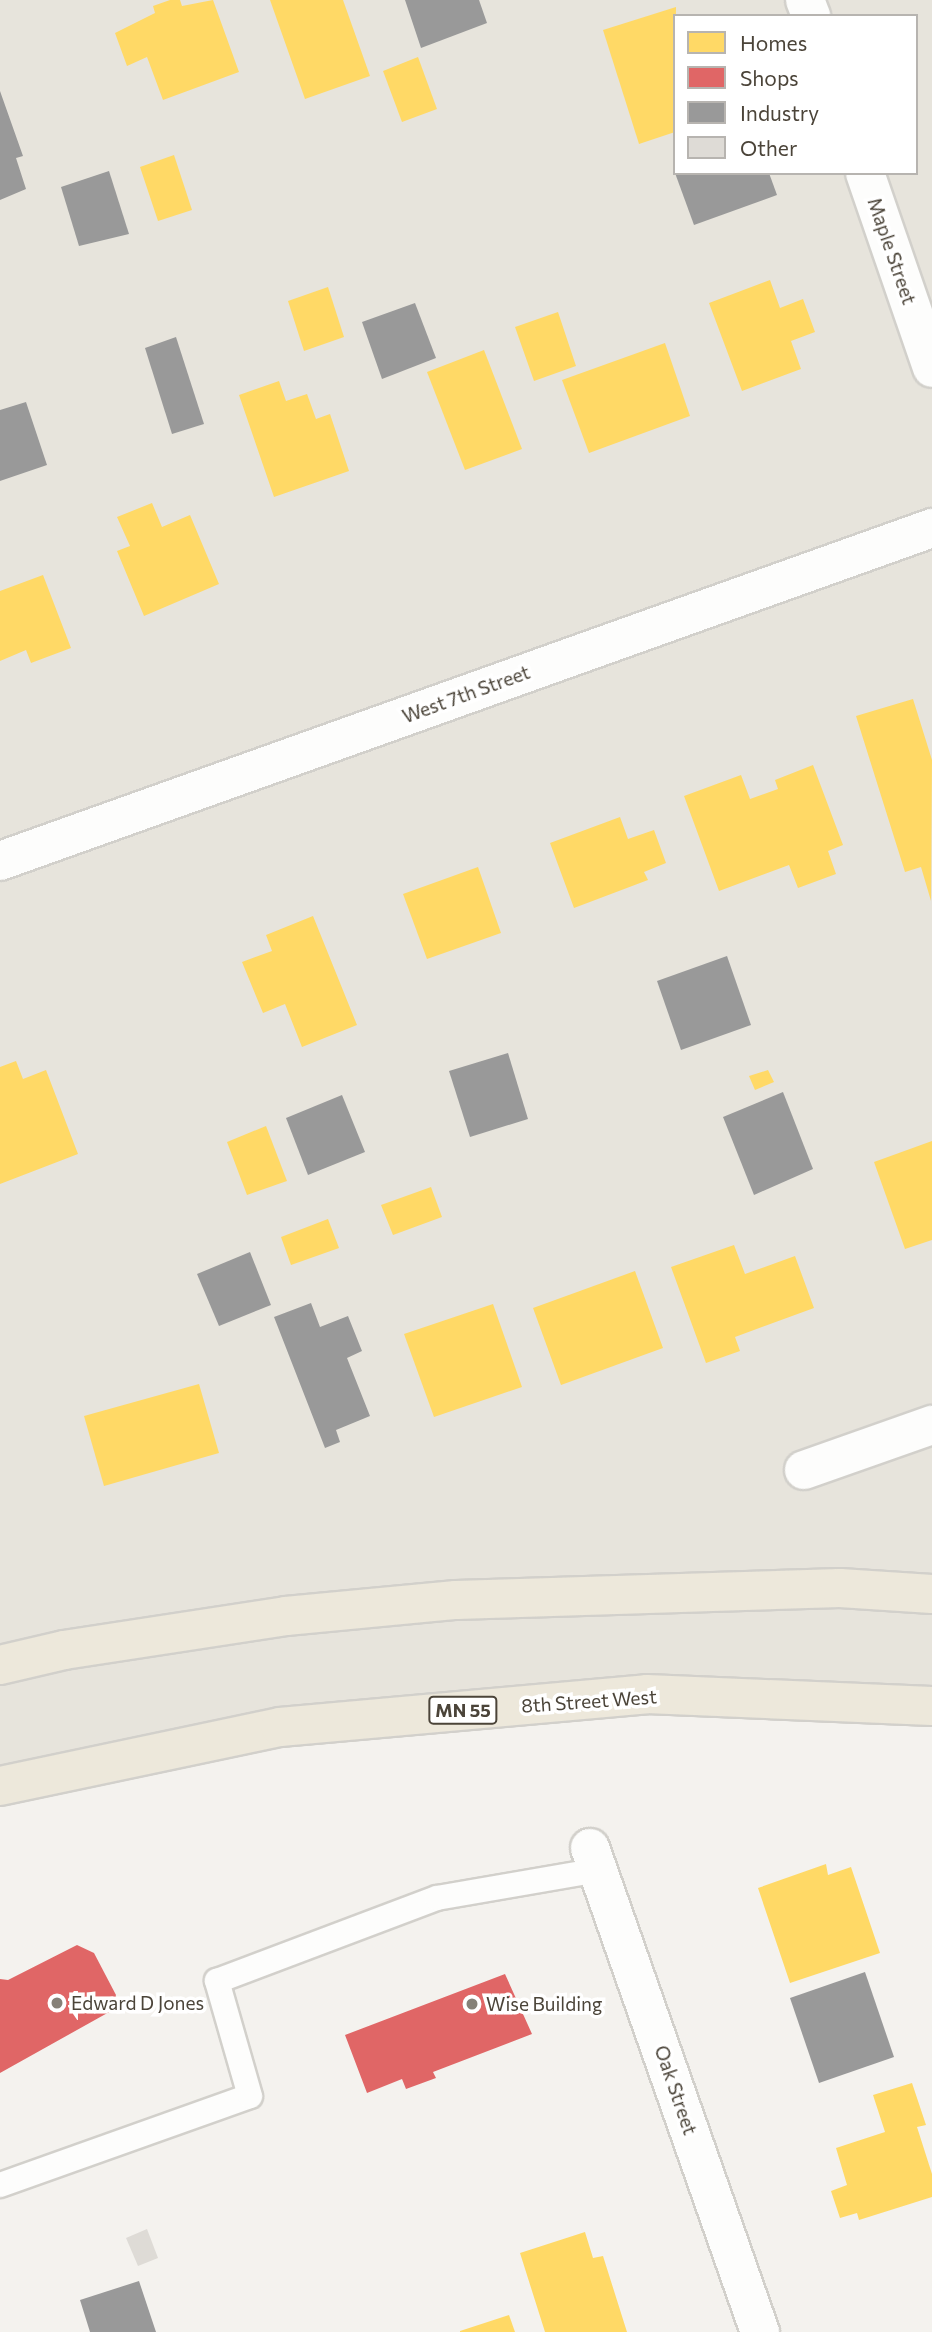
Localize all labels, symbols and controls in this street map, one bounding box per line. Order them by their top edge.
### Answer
legend [673,14,918,175]
text: Homes [740,30,807,55]
text: Shops [740,65,799,90]
text: Industry [740,100,819,125]
text: Other [740,135,797,160]
street label: Maple Street [863,195,921,307]
street label: West 7th Street [399,660,533,728]
street label: 8th Street West [521,1685,657,1717]
road number: MN 55 [428,1695,498,1724]
place label: Edward D Jones [71,1992,204,2014]
place label: Wise Building [486,1993,602,2015]
marker: Edward D Jones [49,1995,65,2011]
marker: Wise Building [464,1996,480,2012]
street label: Oak Street [650,2042,702,2138]

